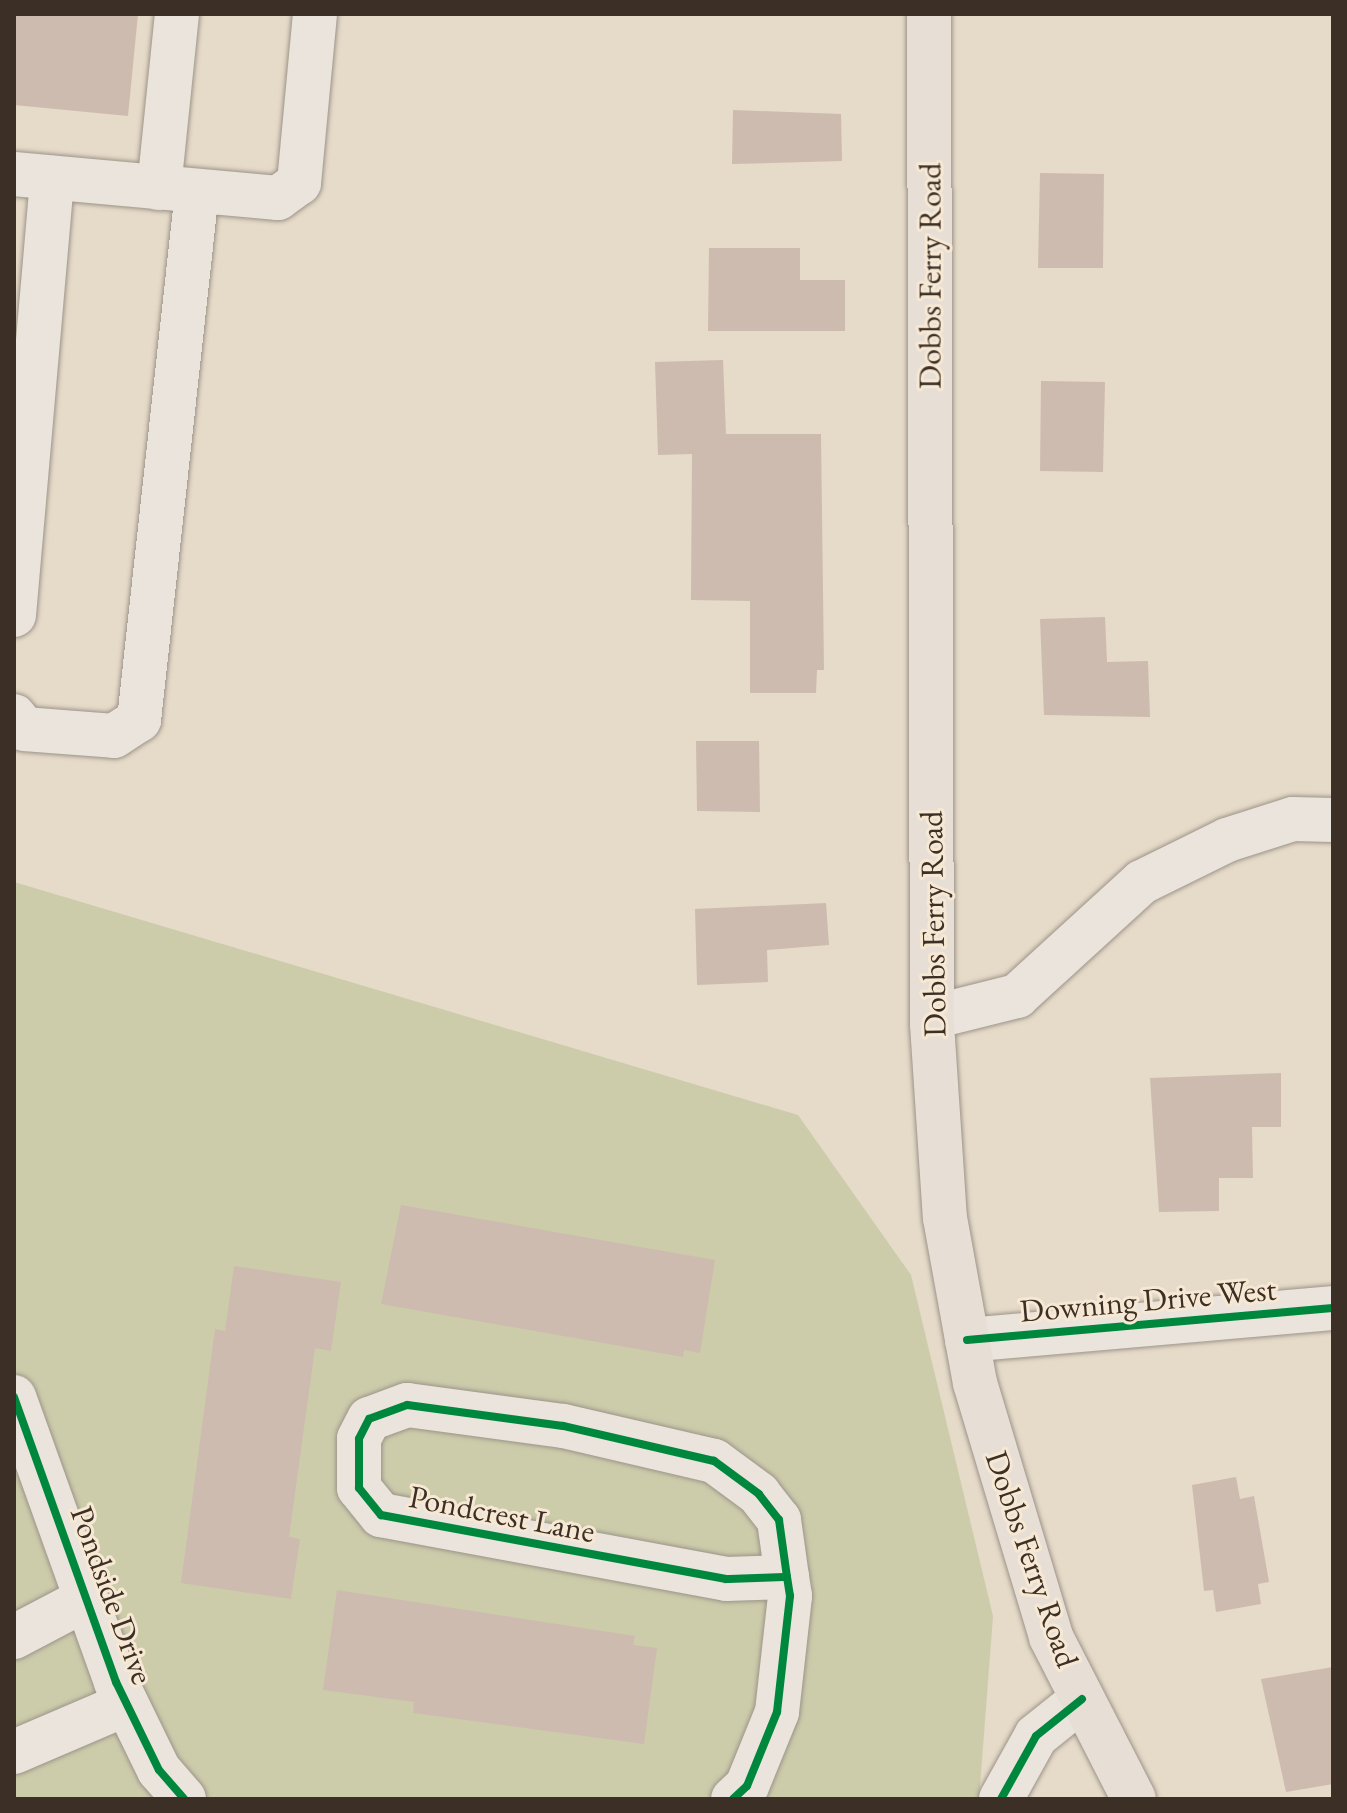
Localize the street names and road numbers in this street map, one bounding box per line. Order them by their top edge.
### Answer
street label: Dobbs Ferry Road [911,163,949,389]
street label: Dobbs Ferry Road [912,811,954,1037]
street label: Downing Drive West [1018,1270,1278,1330]
street label: Dobbs Ferry Road [977,1446,1087,1672]
street label: Pondcrest Lane [406,1477,598,1551]
street label: Pondside Drive [62,1501,162,1689]

